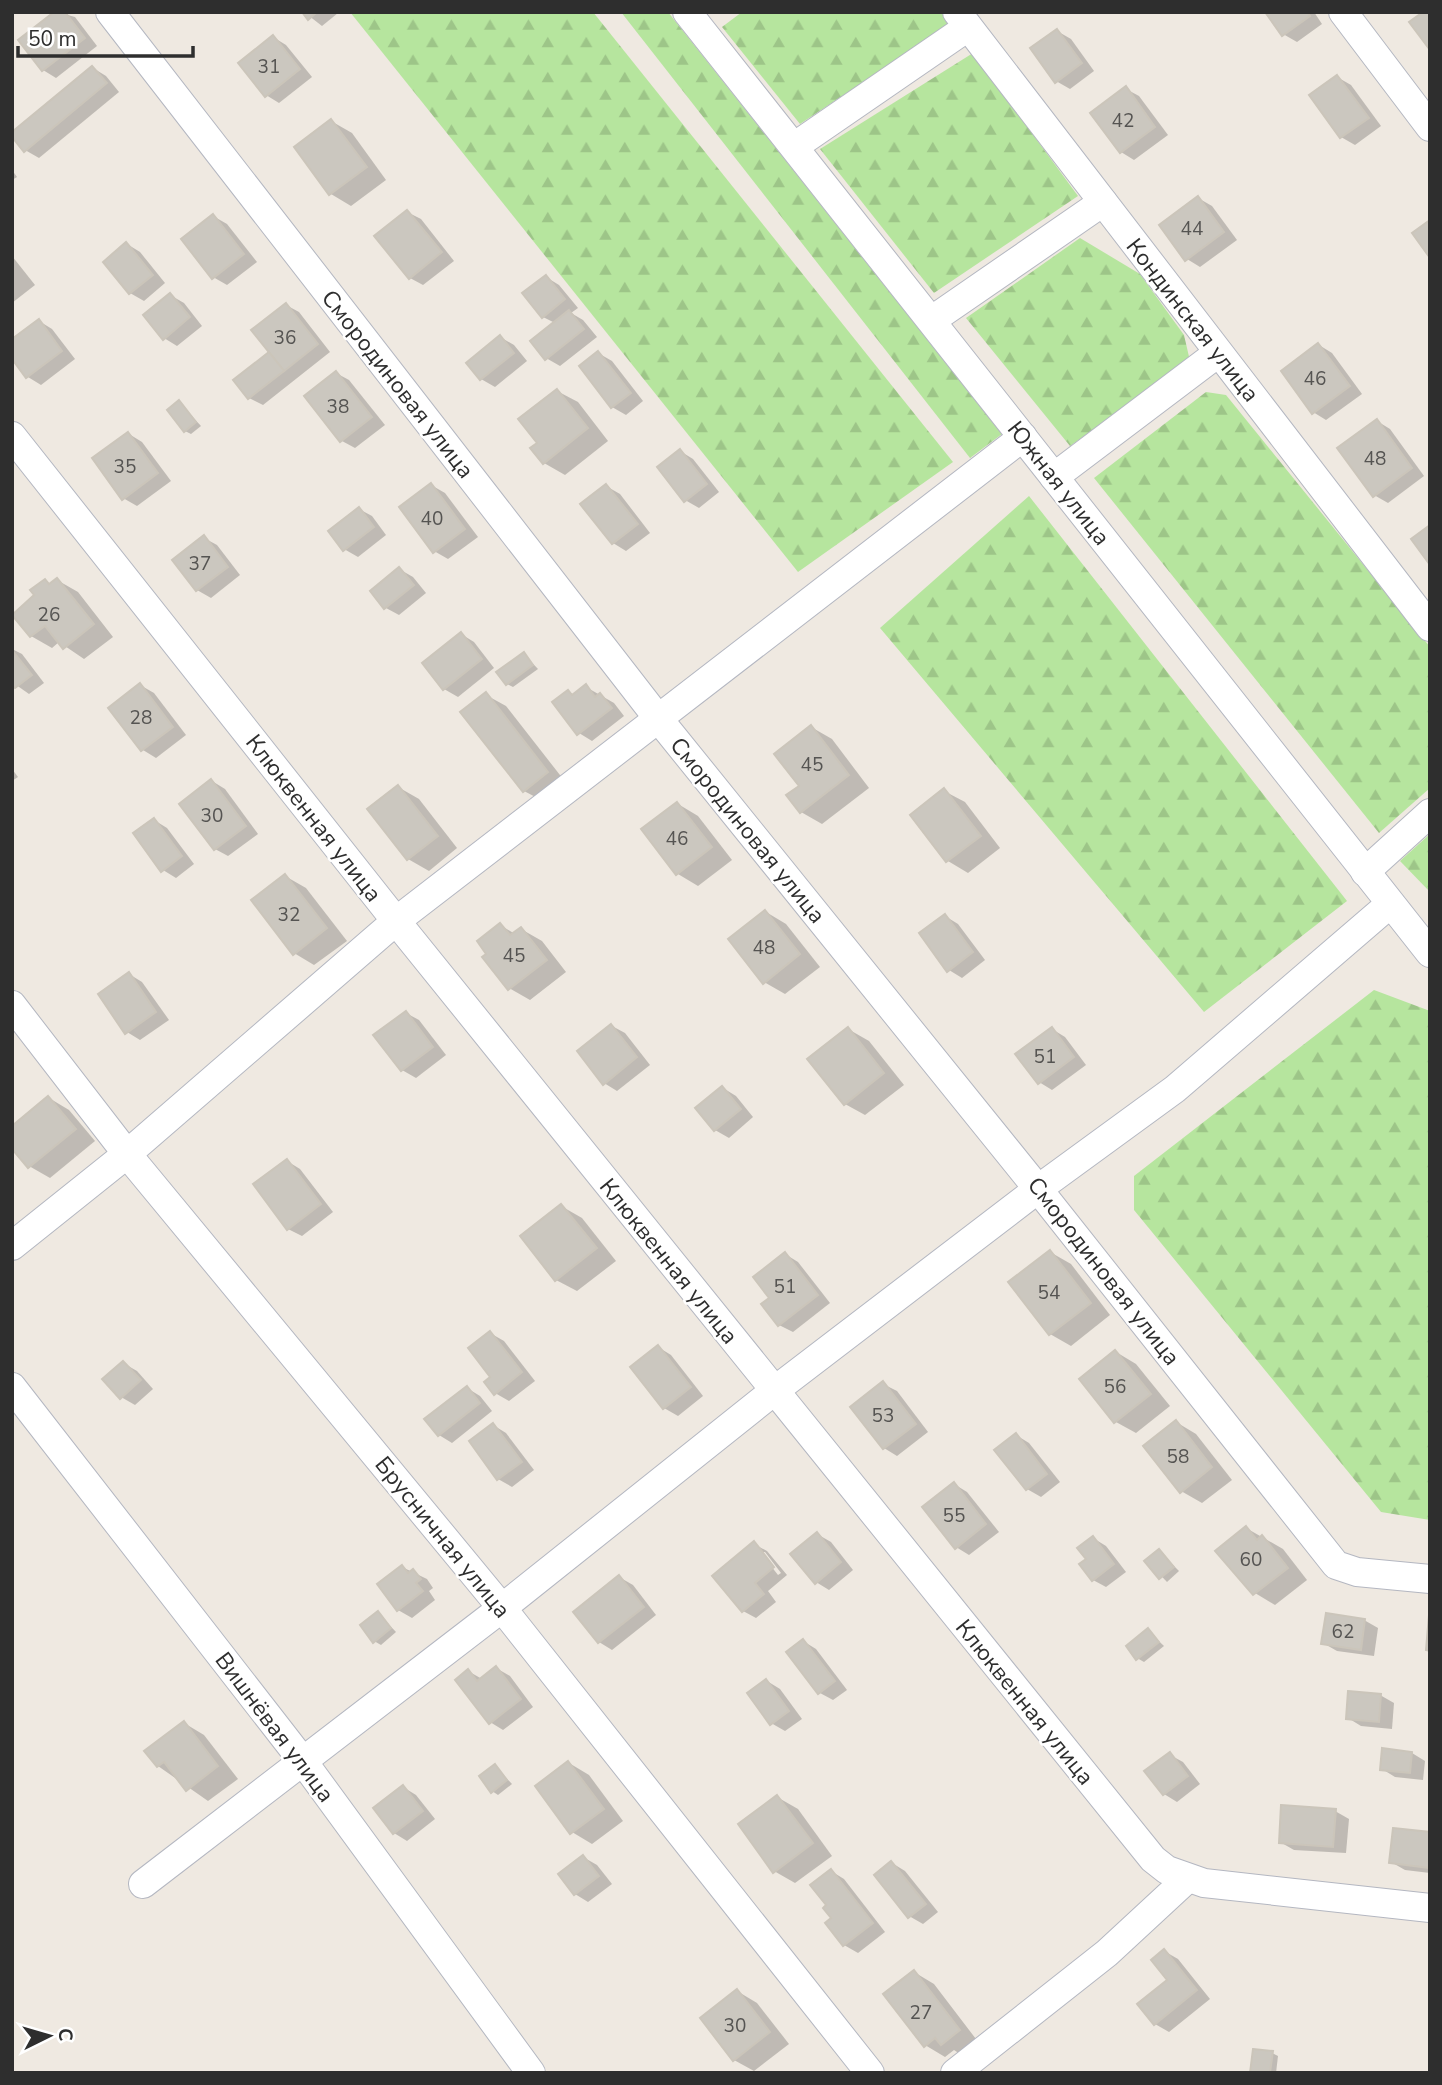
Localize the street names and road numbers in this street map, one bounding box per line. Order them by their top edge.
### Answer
street label: Кондинская улица [1119,232,1266,408]
street label: Смородиновая улица [314,284,481,485]
street label: Южная улица [1000,415,1117,552]
street label: Клюквенная улица [238,728,389,908]
street label: Смородиновая улица [663,731,832,930]
street label: Смородиновая улица [1020,1171,1187,1372]
street label: Клюквенная улица [592,1172,745,1351]
street label: Брусничная улица [368,1450,517,1625]
street label: Клюквенная улица [948,1613,1101,1792]
street label: Вишнёвая улица [208,1646,341,1809]

